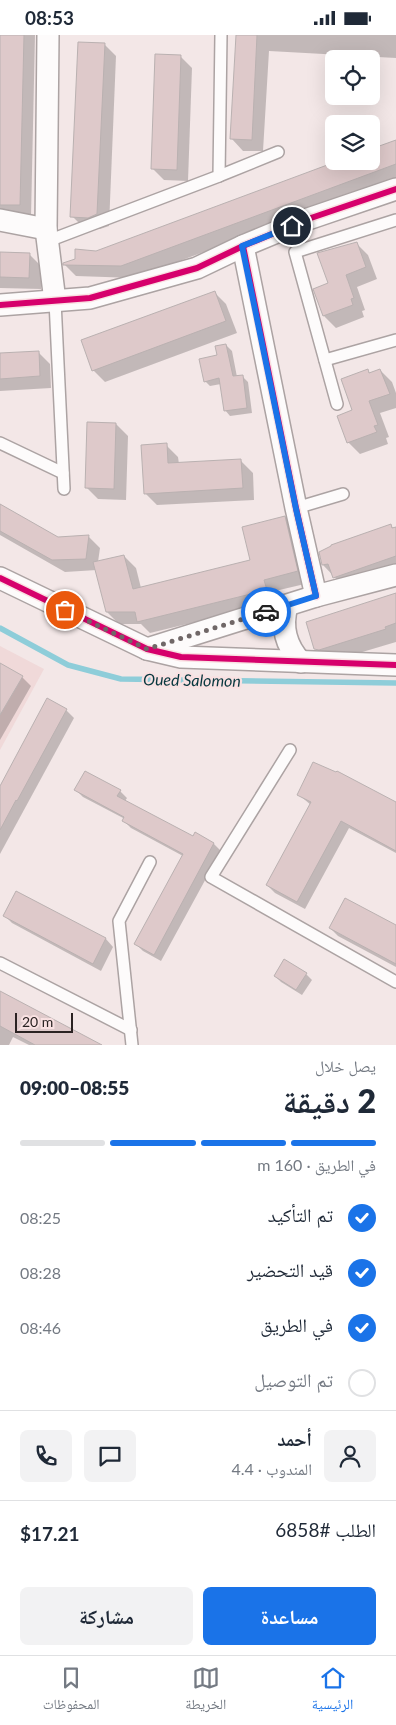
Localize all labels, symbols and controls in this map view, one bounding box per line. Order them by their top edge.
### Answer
text: 08:53 [25,6,74,29]
map controls [325,50,380,170]
button: locate [325,50,380,105]
button: layers [325,115,380,170]
pin [271,205,313,247]
icon: home [278,212,306,240]
courier [241,587,291,637]
pin [44,589,86,631]
icon: bag [51,596,79,624]
icon: car [252,598,280,626]
water label: Oued Salomon [143,669,241,690]
scale bar [15,1010,72,1033]
text: 20 m [22,1013,53,1030]
text: يصل خلال [315,1056,376,1075]
text: 08:55–09:00 [20,1076,129,1099]
text: 2 دقيقة [283,1081,376,1120]
text: في الطريق · 160 m [257,1155,376,1174]
text: تم التأكيد [268,1203,333,1226]
icon: check [348,1204,376,1232]
text: 08:25 [20,1208,61,1227]
text: قيد التحضير [247,1258,333,1281]
icon: check [348,1259,376,1287]
text: 08:28 [20,1263,61,1282]
text: في الطريق [260,1313,333,1336]
icon: check [348,1314,376,1342]
text: 08:46 [20,1318,61,1337]
text: تم التوصيل [254,1368,333,1391]
text: أحمد [277,1427,312,1450]
button: phone [20,1430,72,1482]
button: chat [84,1430,136,1482]
button: person [324,1430,376,1482]
text: المندوب · 4.4 [231,1459,312,1478]
text: الطلب #6858 [275,1518,376,1541]
text: $17.21 [20,1522,80,1545]
button: مشاركة [20,1587,193,1645]
button: مساعدة [203,1587,376,1645]
tab: المحفوظات [43,1664,100,1718]
tab: الخريطة [185,1664,226,1718]
tab: الرئيسية [312,1664,353,1718]

